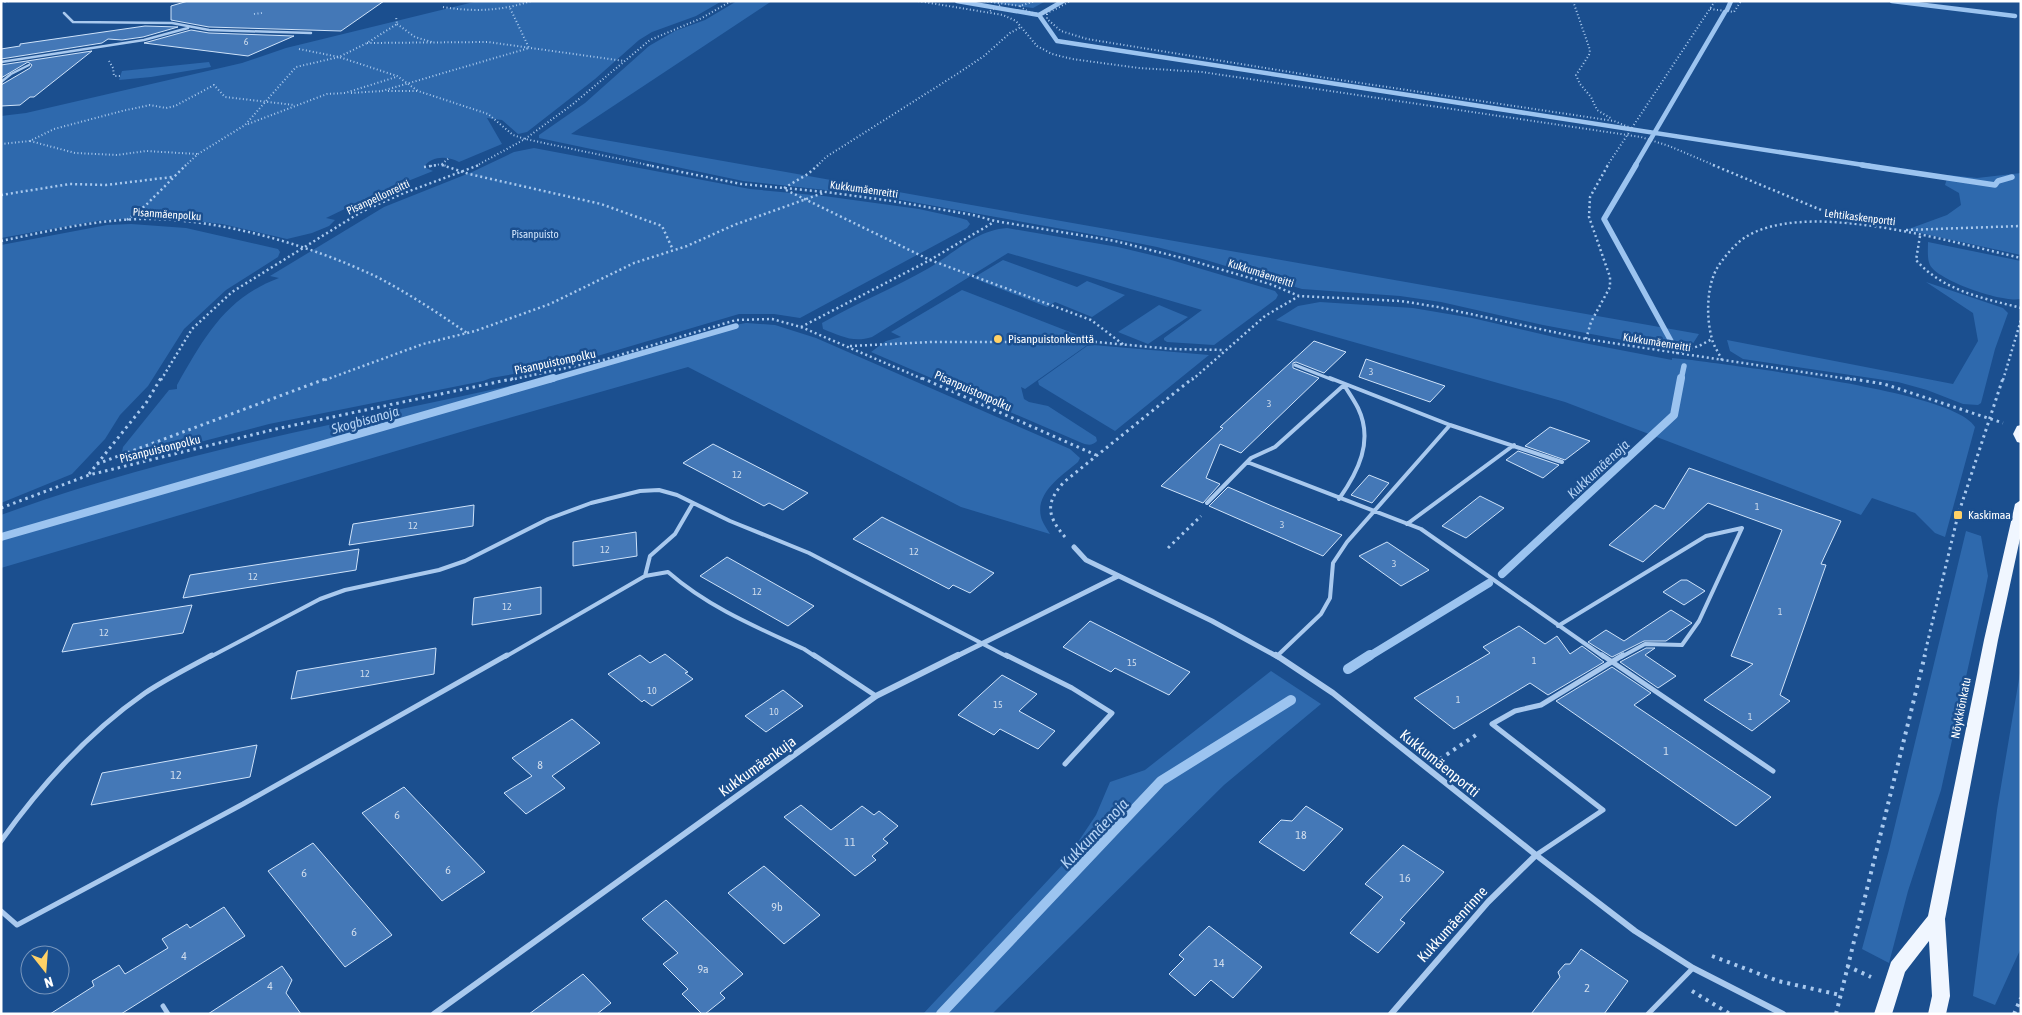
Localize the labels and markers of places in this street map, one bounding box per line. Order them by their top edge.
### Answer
place label: Pisanpuistonkenttä [1008,332,1094,346]
marker: Pisanpuistonkenttä [992,333,1004,345]
place label: Kaskimaa [1968,508,2011,522]
marker: Kaskimaa [1952,509,1964,521]

